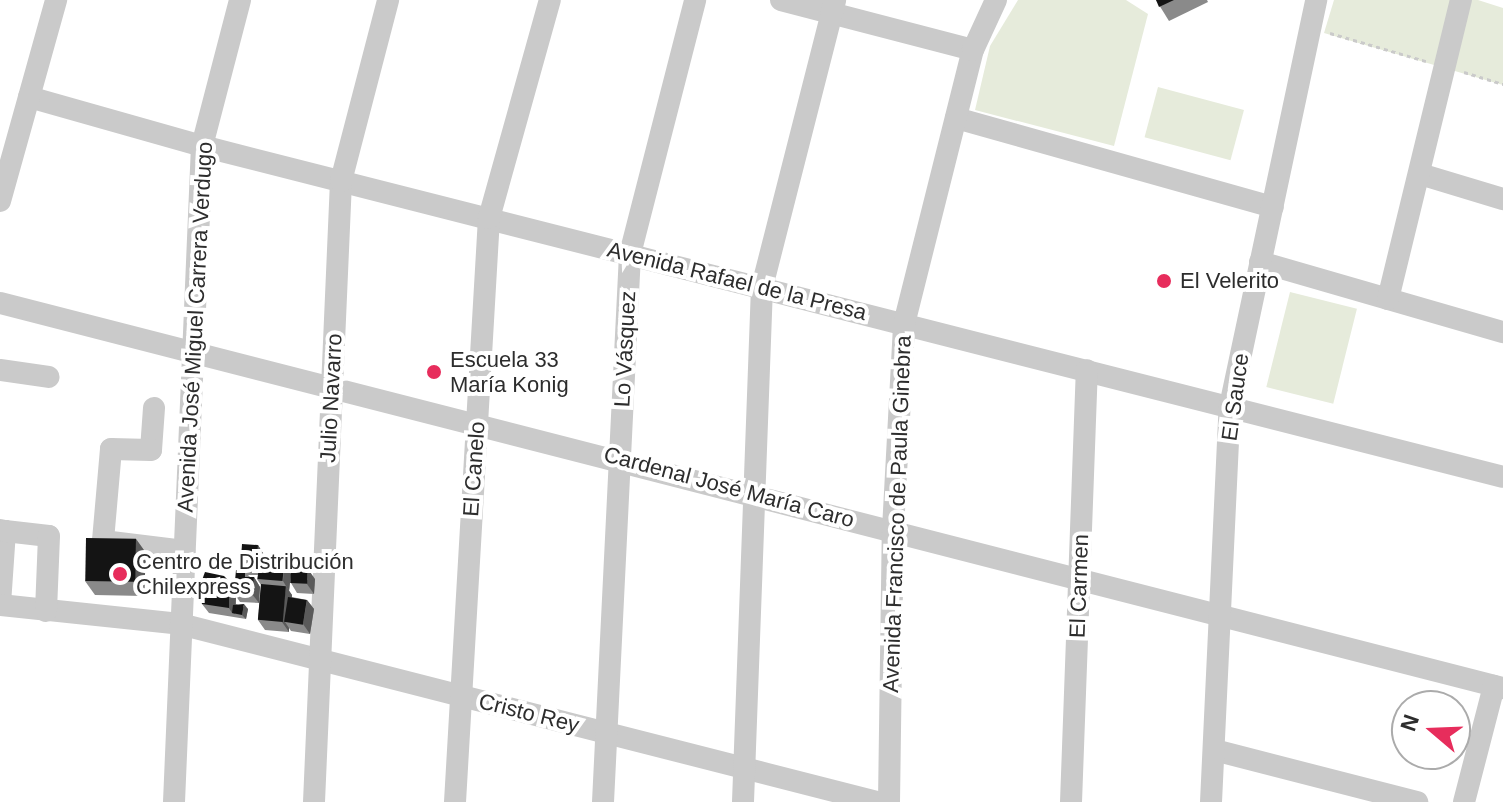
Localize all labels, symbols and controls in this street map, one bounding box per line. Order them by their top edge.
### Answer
street label: Avenida José Miguel Carrera Verdugo [172,141,218,513]
street label: Avenida Rafael de la Presa [605,236,869,326]
place label: El Velerito [1180,268,1279,294]
marker: El Velerito [1155,272,1173,290]
street label: Lo Vásquez [609,290,641,408]
street label: Julio Navarro [314,333,348,463]
street label: Avenida Francisco de Paula Ginebra [878,335,916,693]
place label: Escuela 33 María Konig [450,346,569,398]
street label: El Sauce [1216,352,1254,442]
marker: Escuela 33 María Konig [425,363,443,381]
street label: El Canelo [458,421,490,517]
street label: Cardenal José María Caro [601,441,857,533]
street label: El Carmen [1064,534,1094,638]
place label: Centro de Distribución Chilexpress [136,548,354,600]
marker: Centro de Distribución Chilexpress [111,565,129,583]
street label: Cristo Rey [476,688,582,738]
north arrow [1391,690,1471,770]
text: N [1395,711,1424,734]

